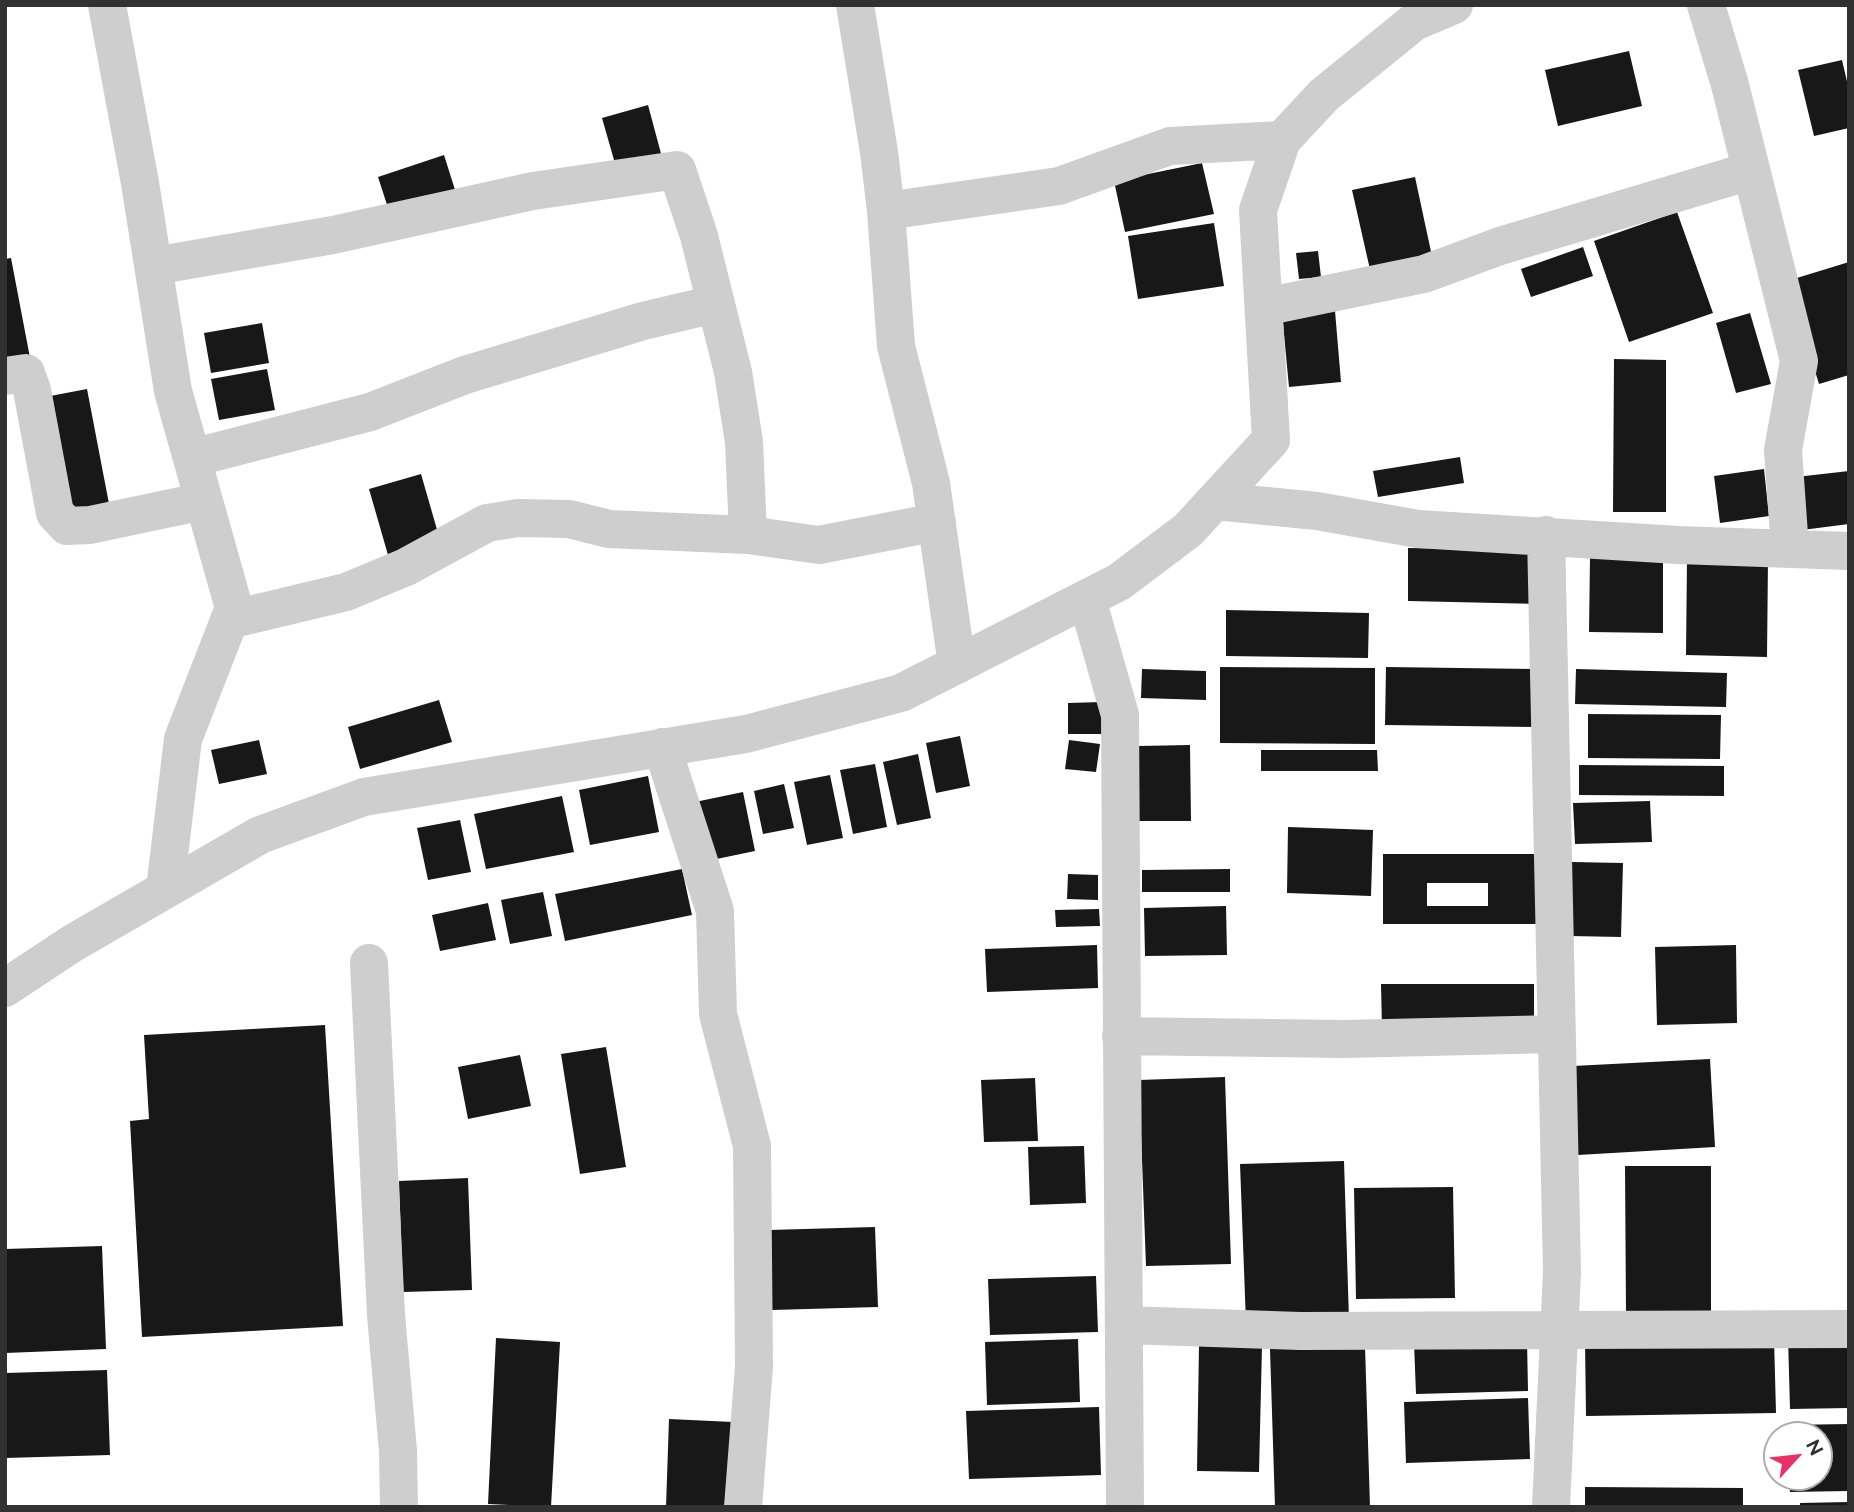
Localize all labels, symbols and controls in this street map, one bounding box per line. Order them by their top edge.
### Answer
north arrow [1763,1421,1833,1491]
text: N [1802,1436,1828,1459]

